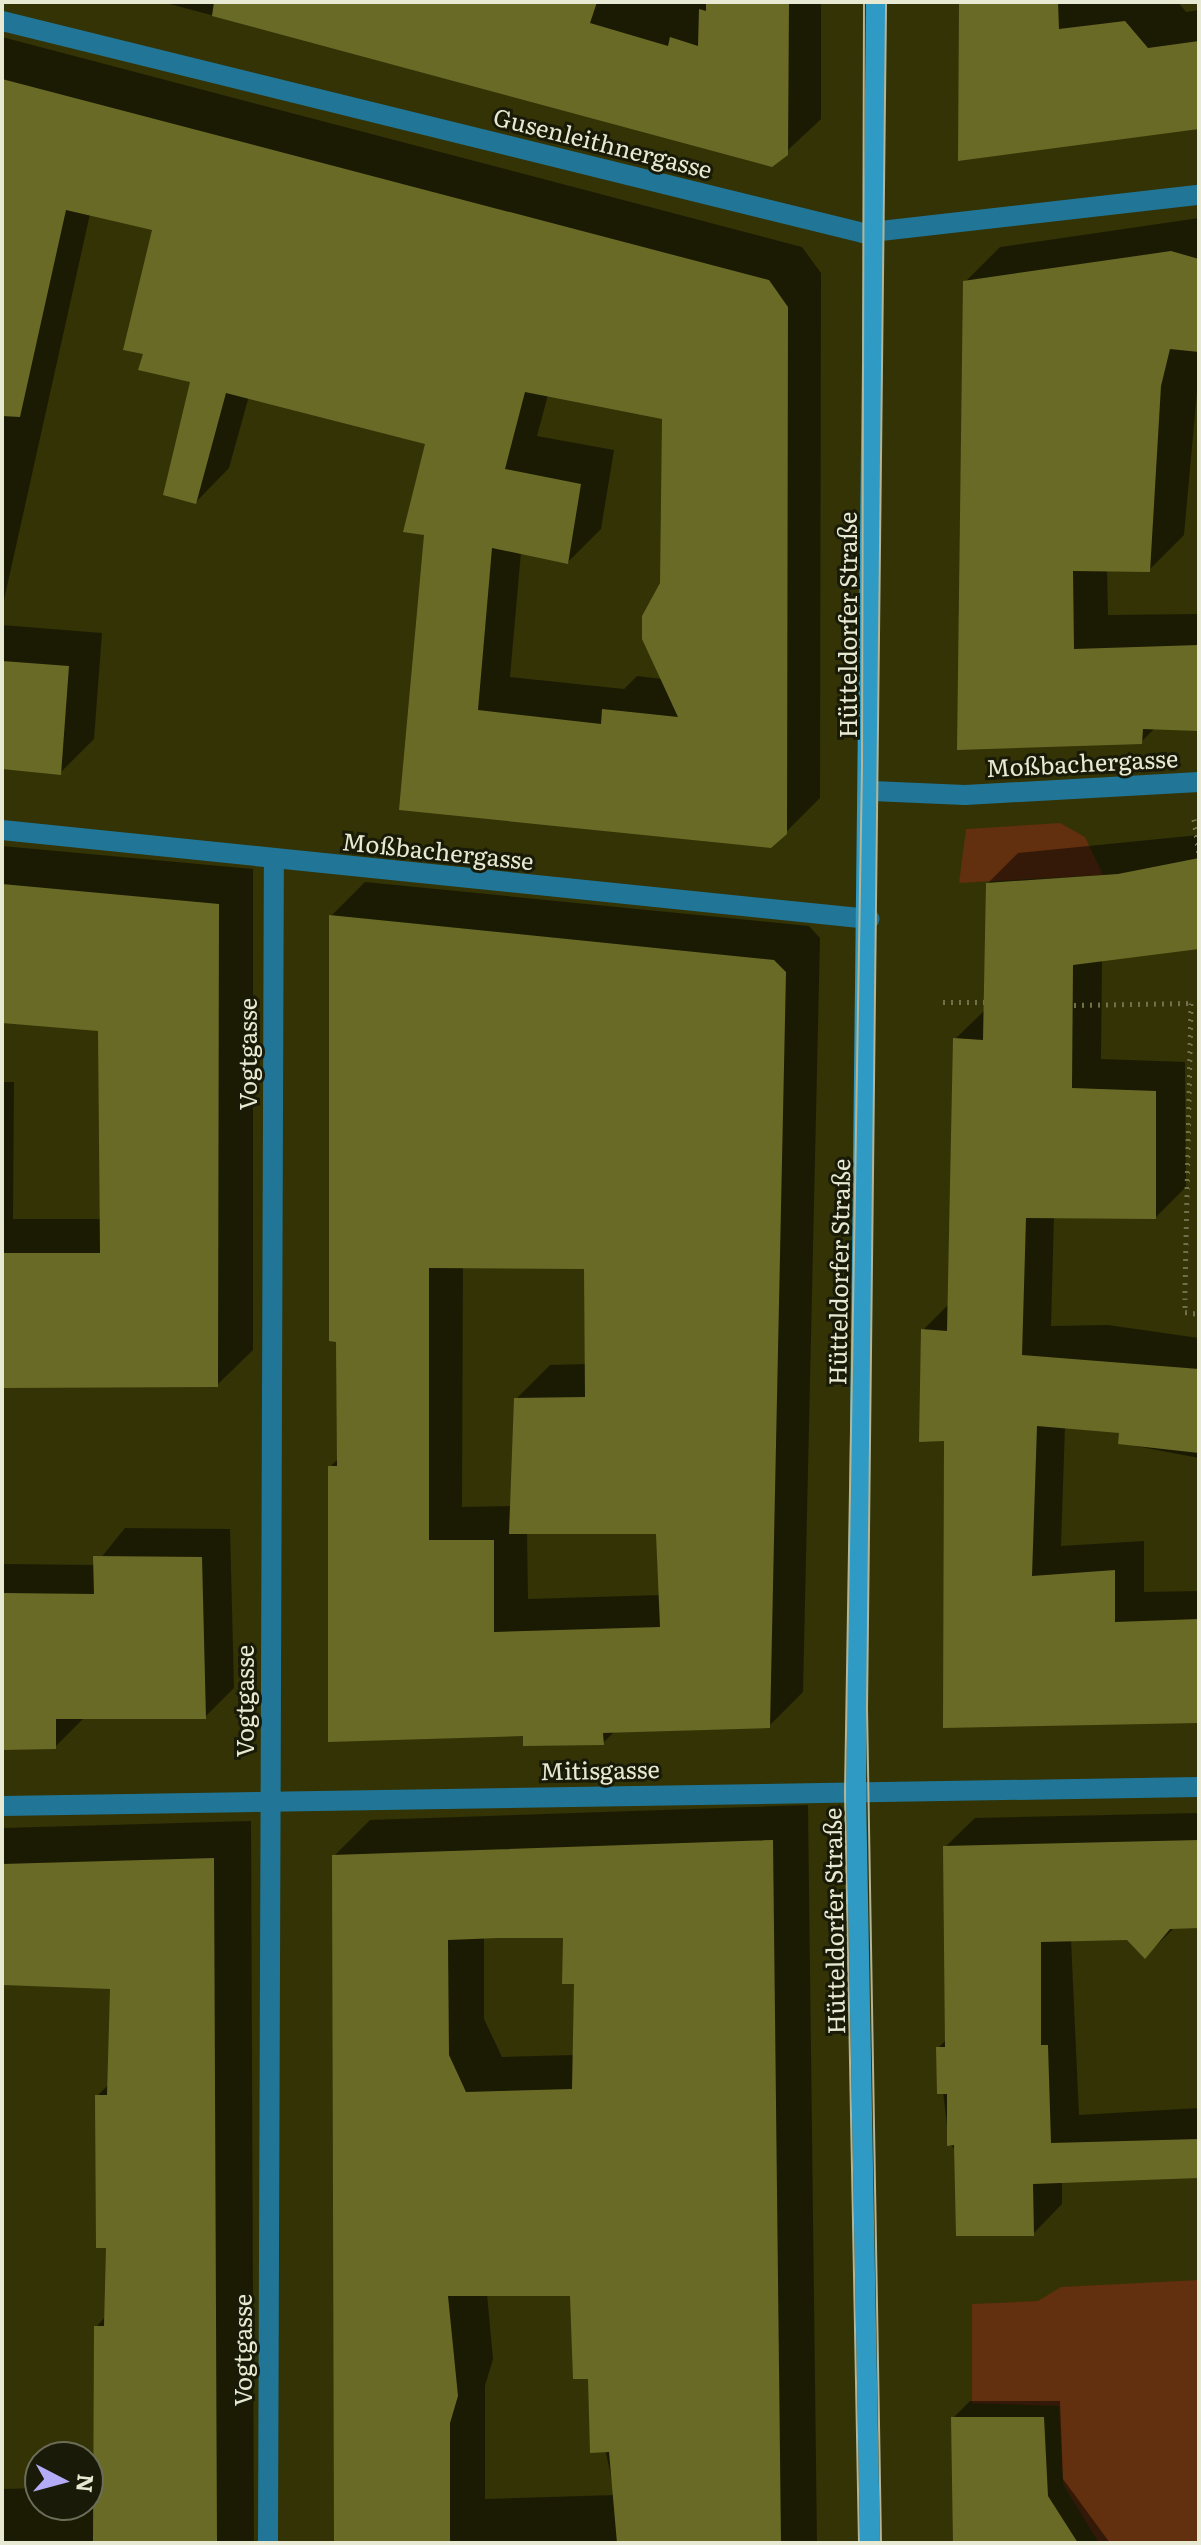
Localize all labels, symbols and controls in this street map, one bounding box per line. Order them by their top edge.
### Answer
street label: Gusenleithnergasse [491,101,715,183]
street label: Hütteldorfer Straße [833,512,861,738]
street label: Moßbachergasse [985,743,1179,781]
street label: Moßbachergasse [341,826,535,874]
street label: Vogtgasse [233,998,261,1110]
street label: Hütteldorfer Straße [822,1158,854,1386]
street label: Vogtgasse [230,1645,258,1757]
street label: Mitisgasse [540,1754,660,1784]
street label: Hütteldorfer Straße [817,1807,849,2035]
street label: Vogtgasse [228,2294,256,2406]
north arrow [24,2441,104,2521]
text: N [69,2472,104,2494]

